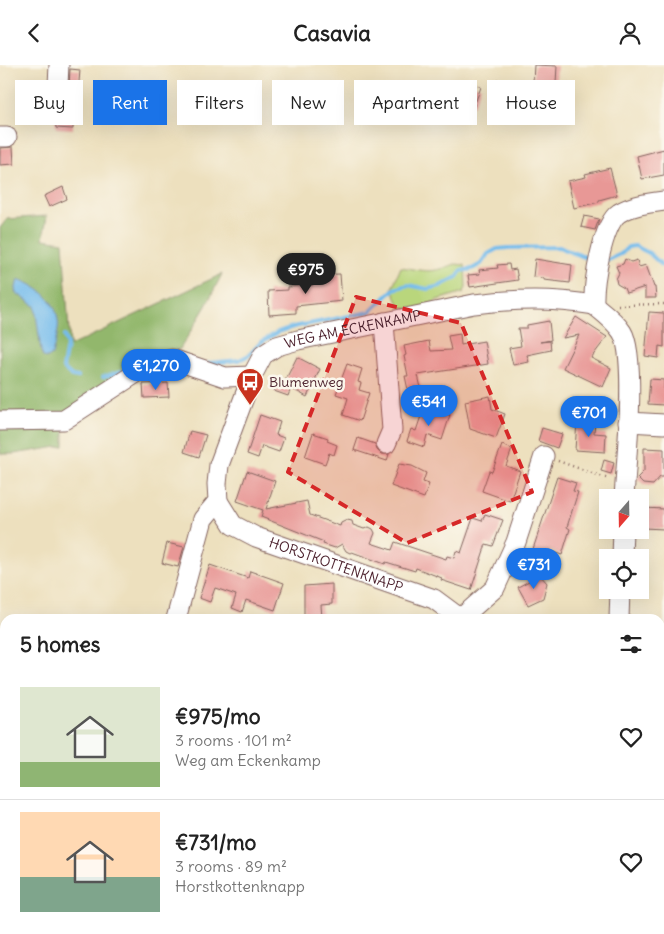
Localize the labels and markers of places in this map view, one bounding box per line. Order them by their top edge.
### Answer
pin: €975 [276,253,336,295]
pin: €1,270 [115,349,197,391]
bus stop icon: Blumenweg [235,367,265,406]
place label: Blumenweg [269,373,344,391]
pin: €541 [399,385,459,427]
pin: €701 [559,395,619,438]
pin: €731 [504,547,564,590]

